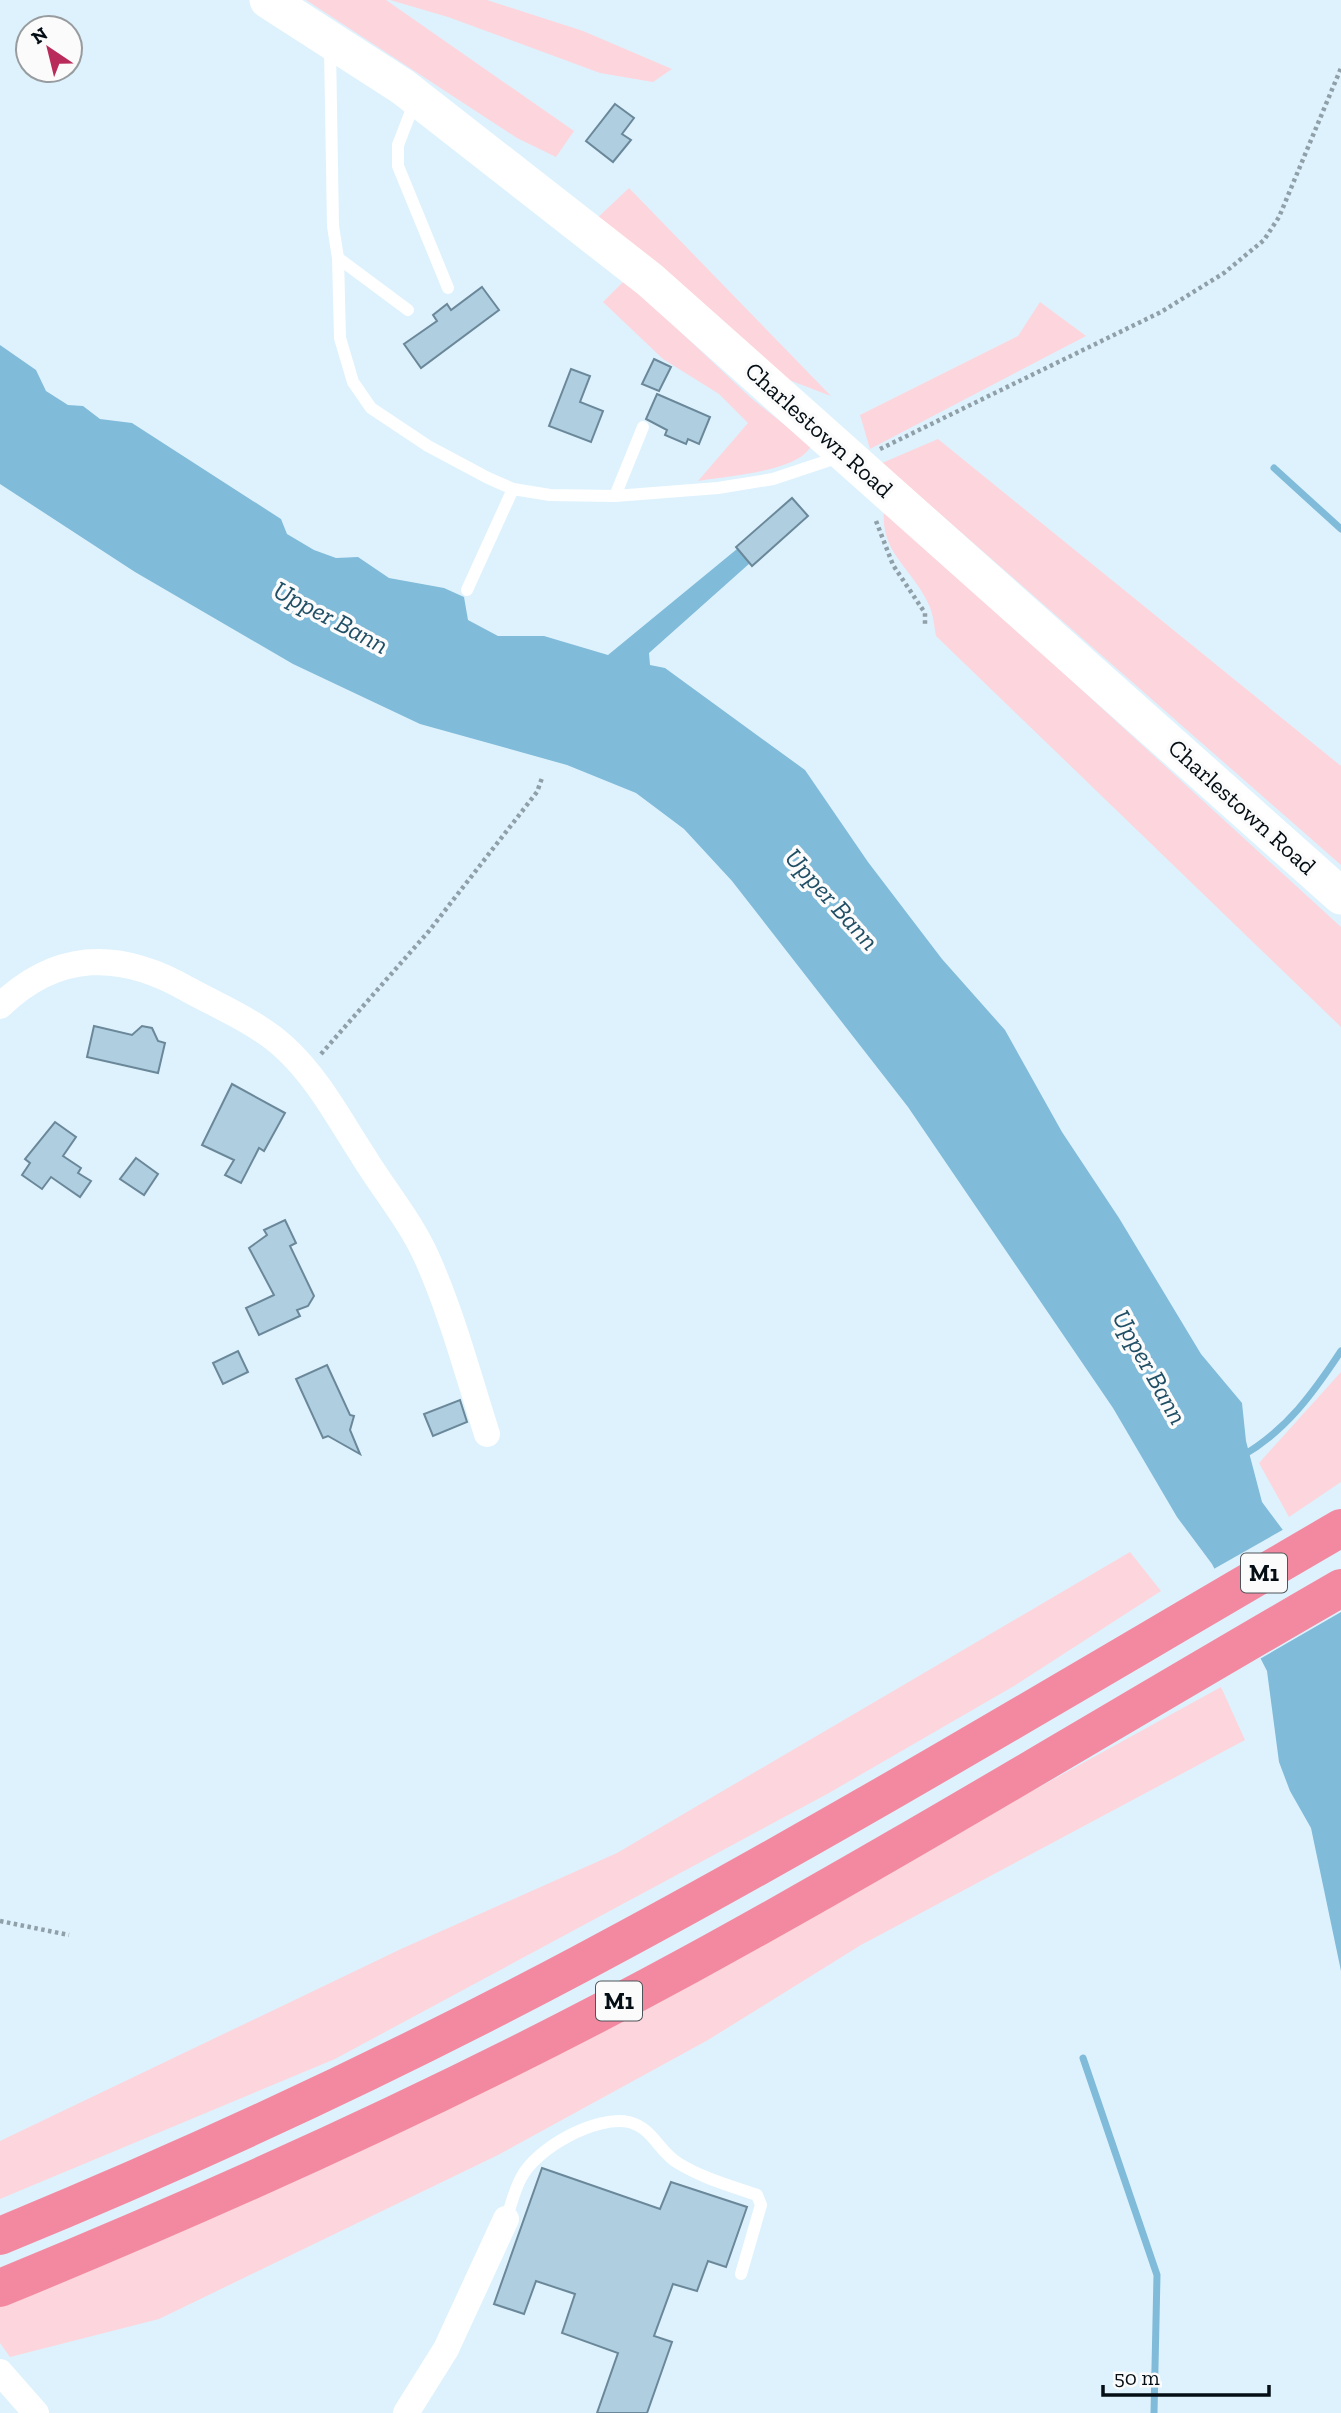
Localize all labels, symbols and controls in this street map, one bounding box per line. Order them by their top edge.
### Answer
north arrow [14,14,84,84]
text: N [27,22,52,49]
street label: Charlestown Road [739,356,899,504]
water label: Upper Bann [268,573,394,661]
street label: Charlestown Road [1162,733,1322,881]
water label: Upper Bann [778,841,886,957]
water label: Upper Bann [1105,1304,1195,1430]
road number: M1 [1241,1554,1287,1592]
road number: M1 [596,1982,642,2020]
scale bar [1103,2354,1269,2398]
text: 50 m [1114,2365,1160,2390]

